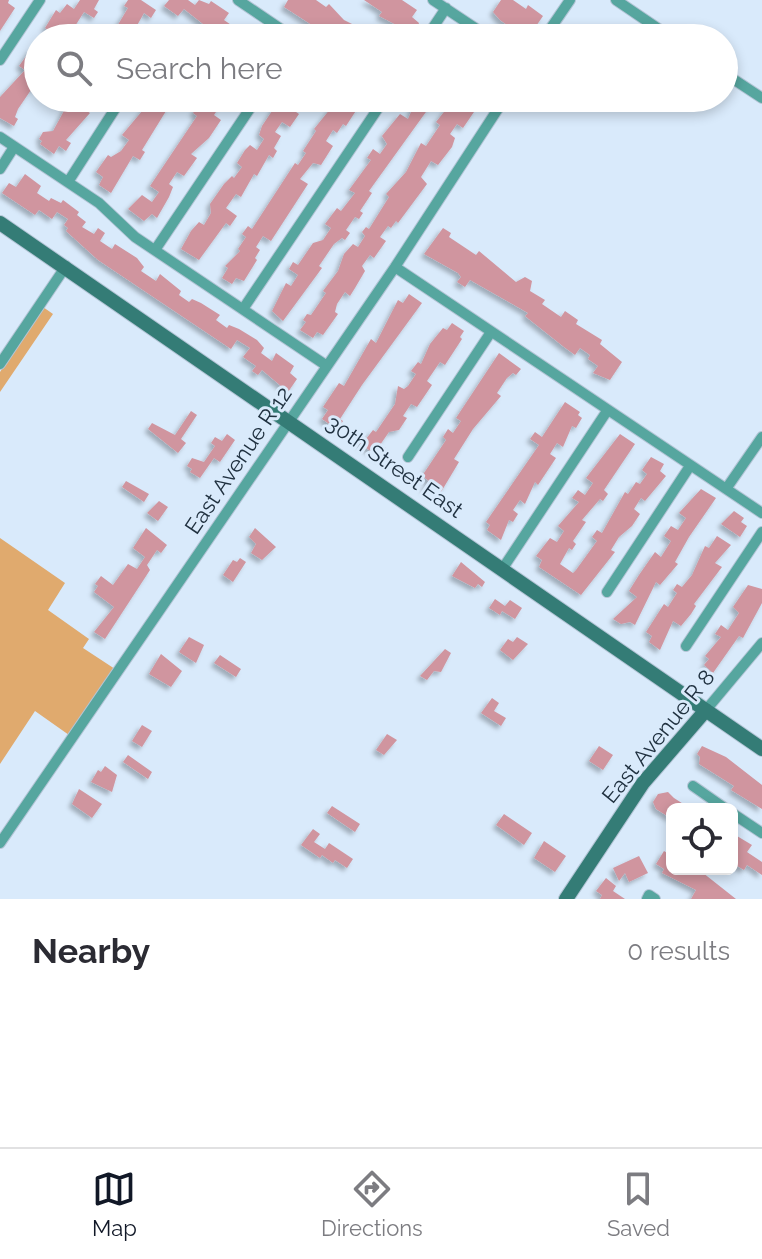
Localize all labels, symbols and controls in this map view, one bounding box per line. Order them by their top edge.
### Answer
search box [24,24,738,112]
icon: search [52,46,96,90]
text: Search here [116,51,283,86]
street label: East Avenue R 12 [179,381,297,539]
street label: 30th Street East [322,409,469,523]
street label: East Avenue R 8 [596,664,720,808]
map controls [666,803,738,875]
button: locate [666,803,738,875]
text: Nearby [32,931,150,971]
text: 0 results [627,936,730,966]
tab: Map [92,1167,137,1241]
tab: Directions [321,1167,423,1241]
tab: Saved [607,1167,670,1241]

